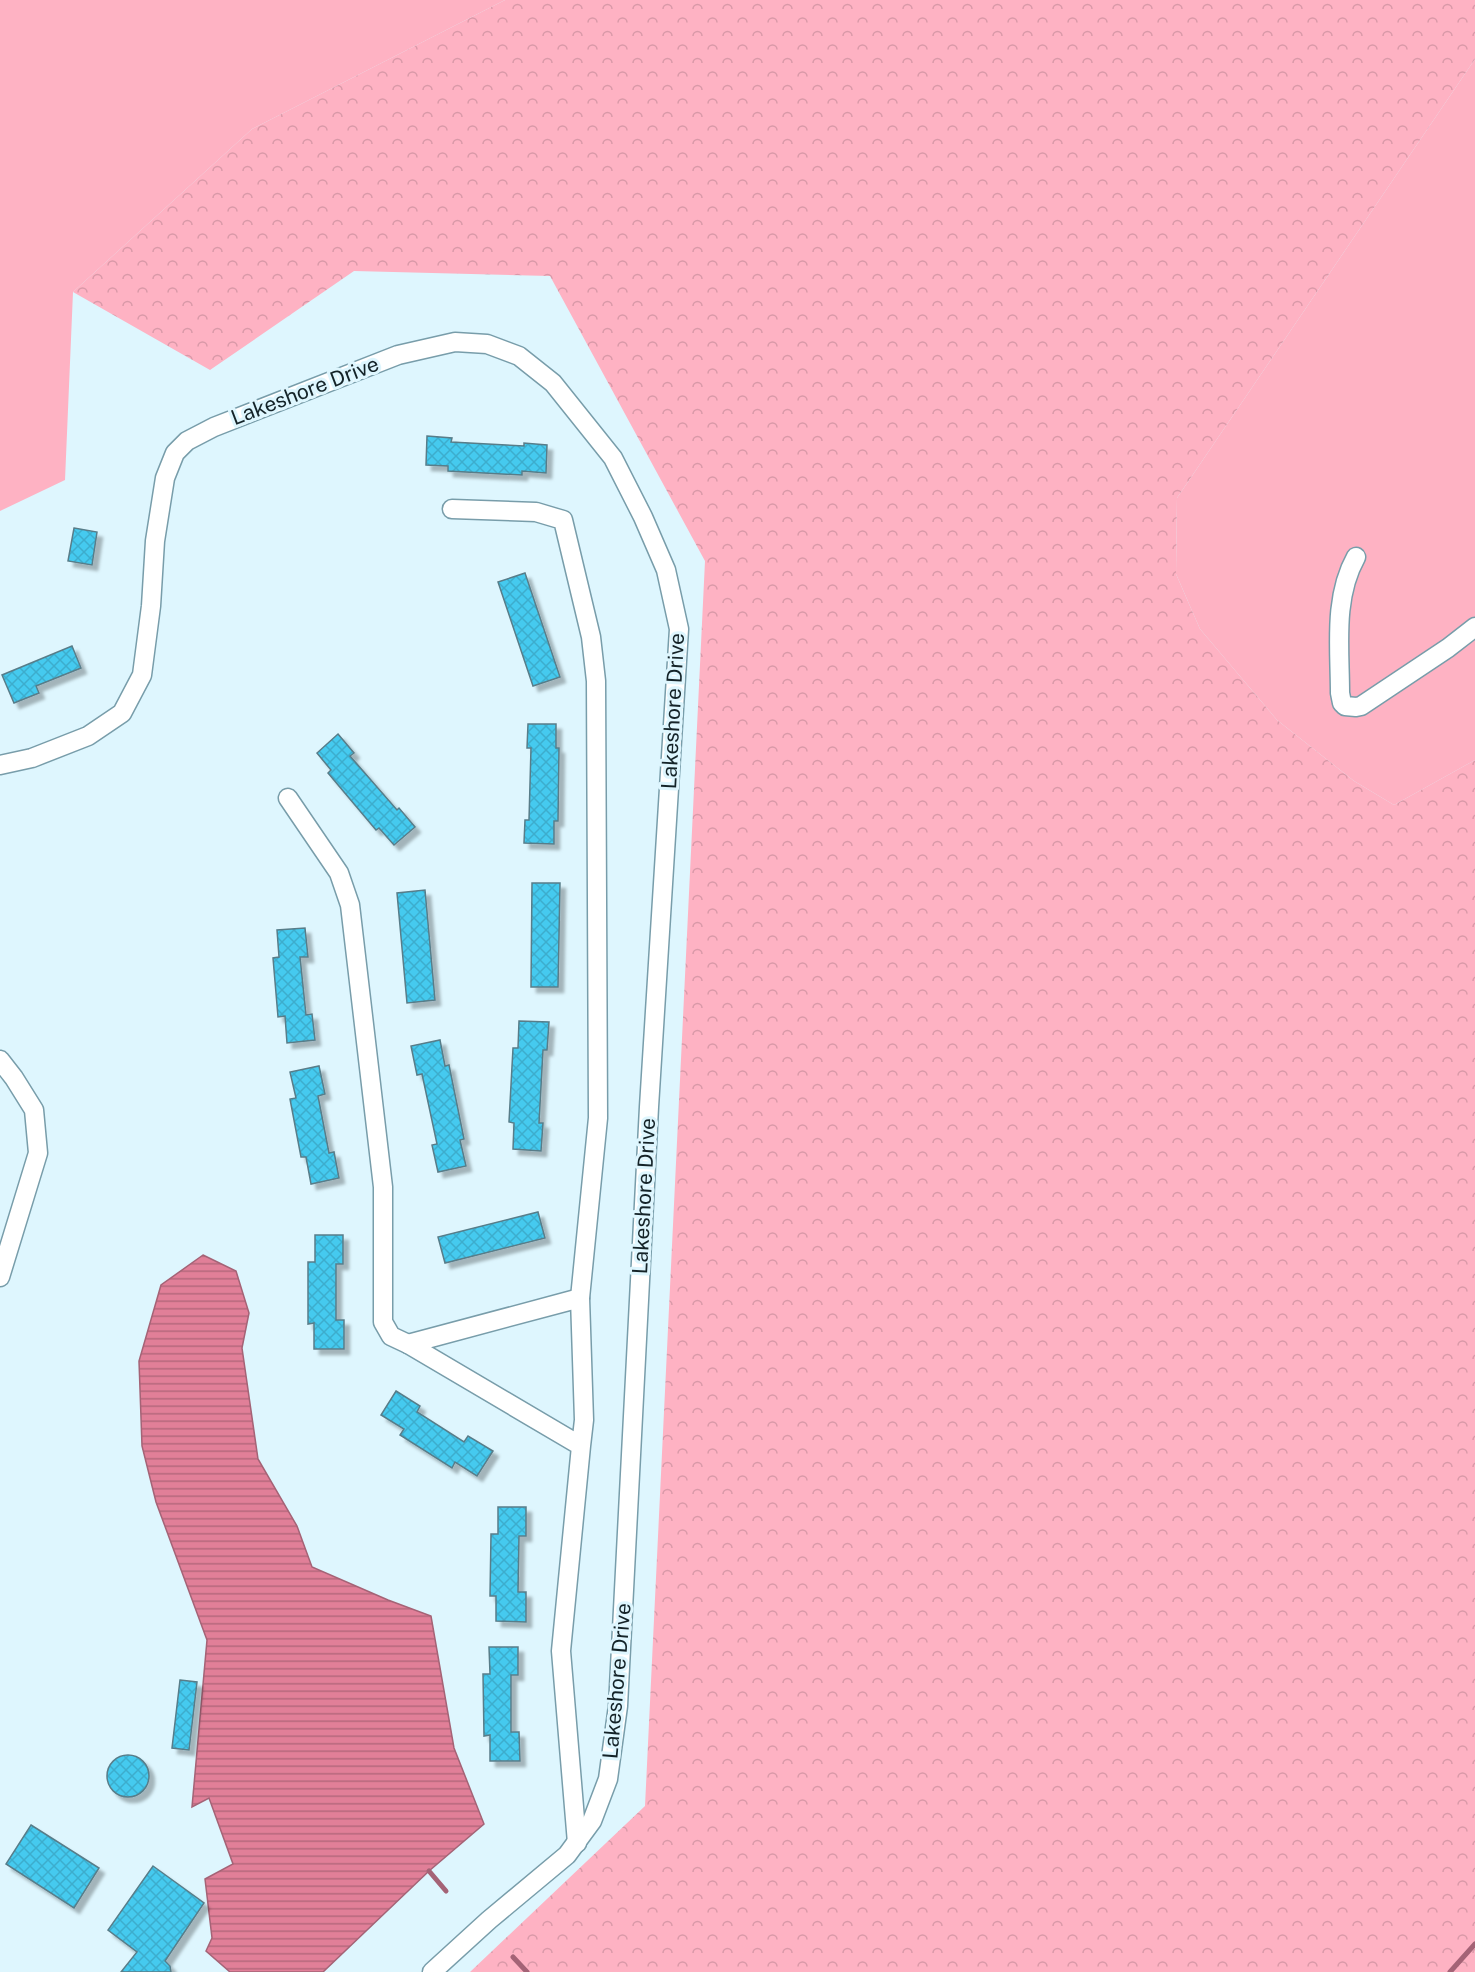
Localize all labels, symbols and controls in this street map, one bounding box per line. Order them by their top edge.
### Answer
street label: Lakeshore Drive [227,351,382,430]
street label: Lakeshore Drive [656,632,689,790]
street label: Lakeshore Drive [627,1117,660,1275]
street label: Lakeshore Drive [597,1602,636,1760]

